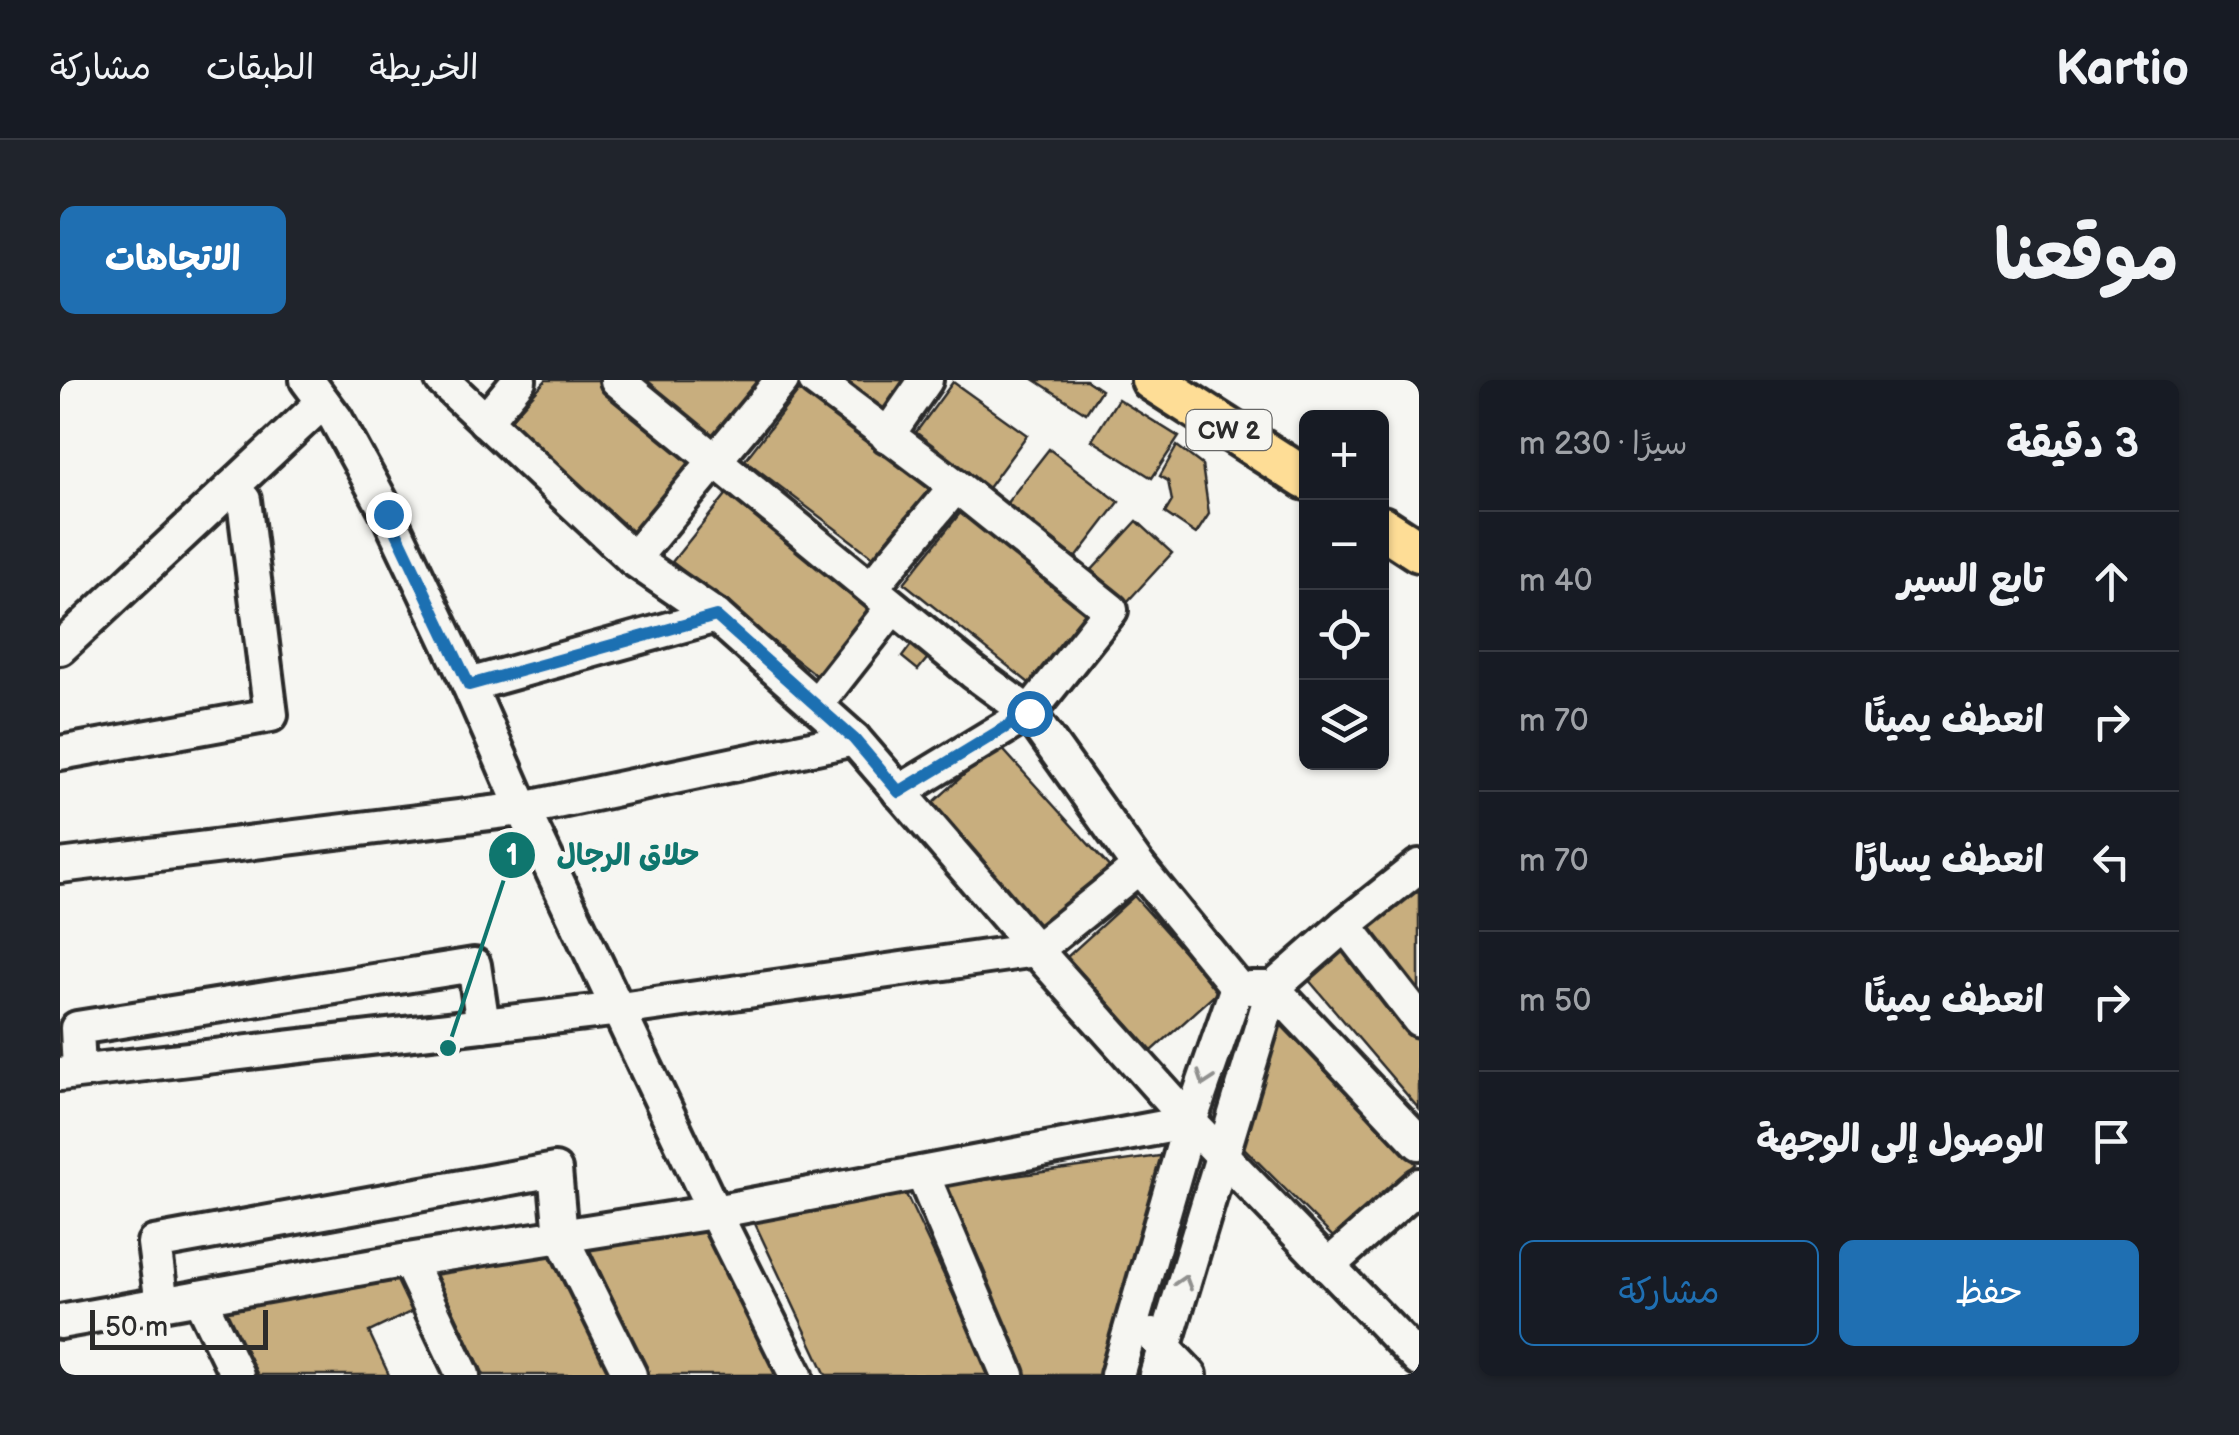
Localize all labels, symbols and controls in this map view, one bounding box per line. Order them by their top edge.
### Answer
text: Kartio [2056,41,2189,98]
text: مشاركة [50,47,151,90]
text: الطبقات [206,47,314,90]
text: الخريطة [369,47,479,90]
button: الاتجاهات [60,206,286,314]
text: موقعنا [1994,216,2179,300]
road number: CW 2 [1186,410,1272,450]
map controls [1299,410,1389,770]
button: + [1299,410,1389,500]
text: 3 دقيقة [2006,419,2139,470]
text: سيرًا · 230 m [1519,425,1687,464]
route end [366,492,412,538]
button: − [1299,500,1389,590]
icon: ahead [2084,554,2139,609]
text: تابع السير [1898,558,2044,603]
text: 40 m [1519,562,1592,601]
button: locate [1299,590,1389,680]
button: layers [1299,680,1389,770]
route start [1007,691,1053,737]
icon: right [2084,694,2139,749]
text: انعطف يمينًا [1864,698,2044,743]
text: 70 m [1519,702,1589,741]
callout: حلاق الرجال [487,825,719,885]
icon: left [2084,834,2139,889]
text: 1 [506,838,518,874]
text: حلاق الرجال [557,838,699,874]
text: انعطف يسارًا [1854,838,2044,883]
text: 70 m [1519,842,1589,881]
icon: right [2084,974,2139,1029]
text: انعطف يمينًا [1864,978,2044,1023]
text: 50 m [1519,982,1591,1021]
one-way arrow [1196,1070,1216,1087]
icon: arrive [2084,1114,2139,1169]
text: الوصول إلى الوجهة [1756,1118,2044,1163]
button: مشاركة [1519,1240,1819,1346]
button: حفظ [1839,1240,2139,1346]
one-way arrow [1172,1274,1193,1291]
scale bar [90,1305,268,1350]
text: 50 m [105,1311,168,1344]

